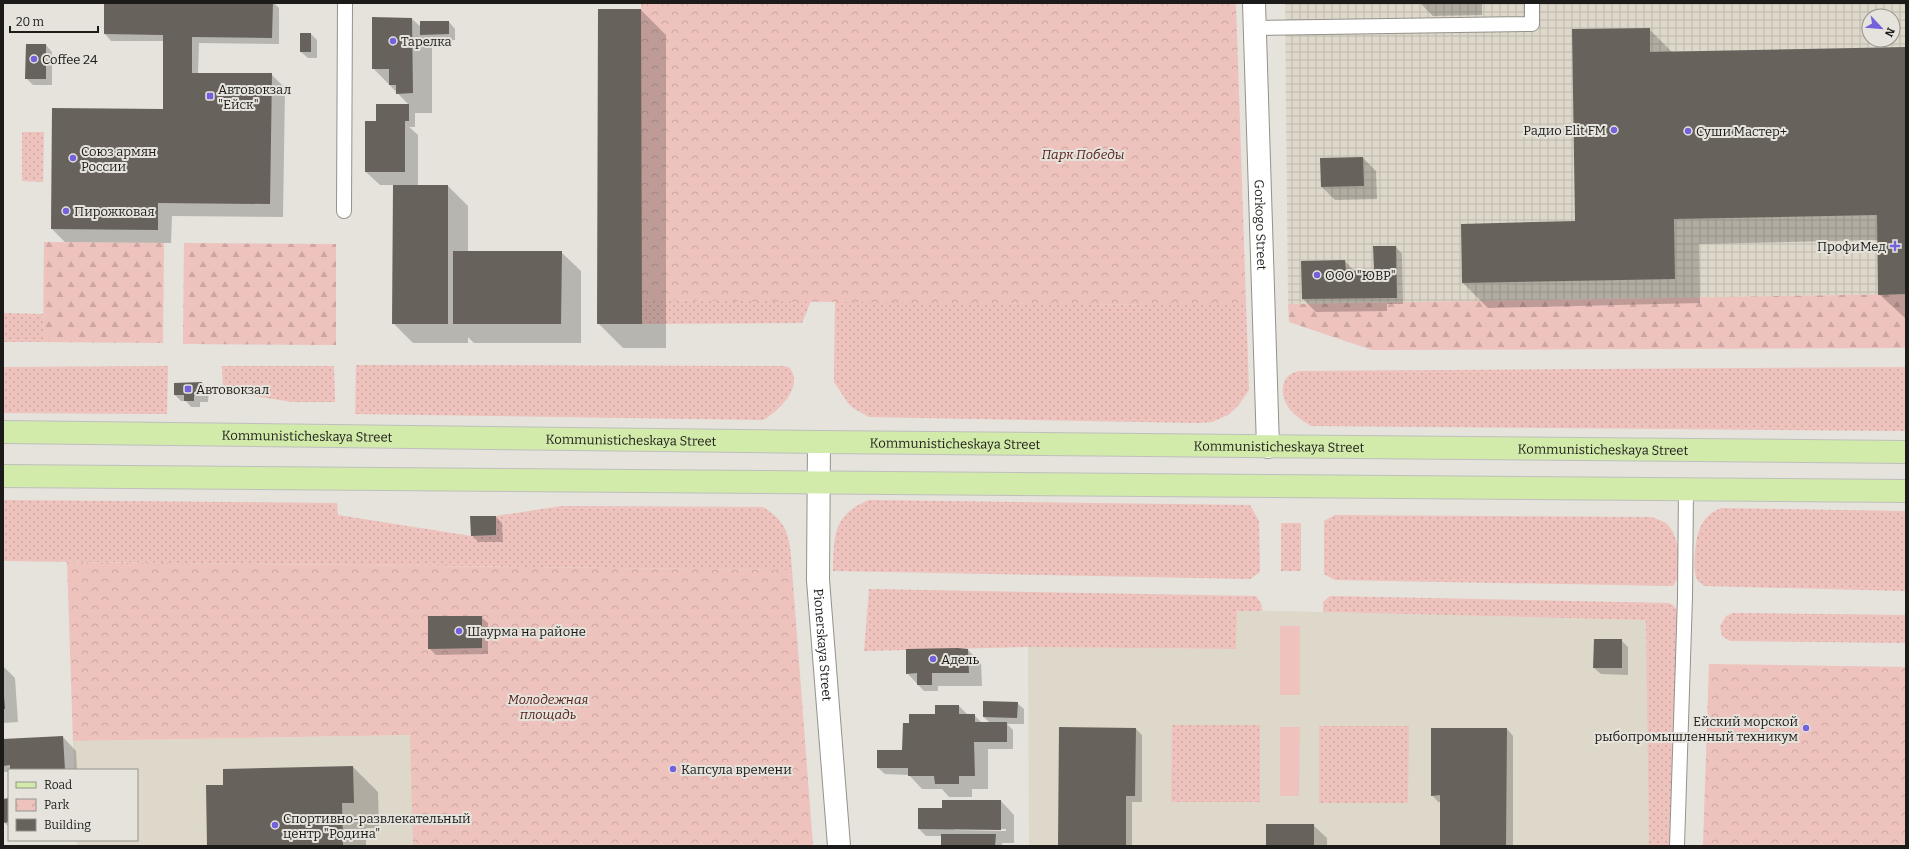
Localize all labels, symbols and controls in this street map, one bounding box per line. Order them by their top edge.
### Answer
scale bar [10,8,98,34]
north arrow [1861,8,1901,48]
text: 20 m [16,15,45,29]
text: N [1882,25,1897,39]
place label: Тарелка [401,34,452,49]
marker: Тарелка [388,36,398,46]
place label: Coffee 24 [42,52,98,67]
marker: Coffee 24 [29,54,39,64]
place label: Автовокзал "Ейск" [218,82,291,112]
marker: Автовокзал "Ейск" [205,91,215,101]
place label: Радио Elit FM [1523,123,1606,138]
place label: Суши Мастер+ [1696,124,1787,139]
marker: Радио Elit FM [1609,125,1619,135]
marker: Суши Мастер+ [1683,126,1693,136]
place label: Союз армян России [81,144,157,174]
park label: Парк Победы [1041,147,1125,162]
marker: Союз армян России [68,153,78,163]
street label: Gorkogo Street [1252,179,1269,271]
place label: Пирожковая [74,204,155,219]
marker: Пирожковая [61,206,71,216]
place label: ПрофиМед [1817,239,1886,254]
marker: ПрофиМед [1889,240,1901,252]
place label: ООО "ЮВР" [1325,268,1396,283]
marker: ООО "ЮВР" [1312,270,1322,280]
place label: Автовокзал [196,382,269,397]
marker: Автовокзал [183,384,193,394]
street label: Kommunisticheskaya Street [222,428,393,445]
street label: Kommunisticheskaya Street [546,432,717,449]
street label: Kommunisticheskaya Street [870,435,1041,452]
street label: Kommunisticheskaya Street [1193,438,1365,455]
street label: Kommunisticheskaya Street [1517,441,1689,458]
street label: Pionerskaya Street [811,588,835,702]
place label: Шаурма на районе [467,624,586,639]
marker: Шаурма на районе [454,626,464,636]
place label: Адель [941,652,979,667]
marker: Адель [928,654,938,664]
park label: Молодежная площадь [508,692,589,722]
place label: Ейский морской рыбопромышленный техникум [1594,714,1798,744]
marker: Ейский морской рыбопромышленный техникум [1801,723,1811,733]
place label: Капсула времени [681,762,792,777]
marker: Капсула времени [668,764,678,774]
legend [8,769,138,841]
text: Road [44,778,72,792]
text: Park [44,798,70,812]
place label: Спортивно-развлекательный центр "Родина" [283,811,471,841]
text: Building [44,818,91,832]
marker: Спортивно-развлекательный центр "Родина" [270,820,280,830]

